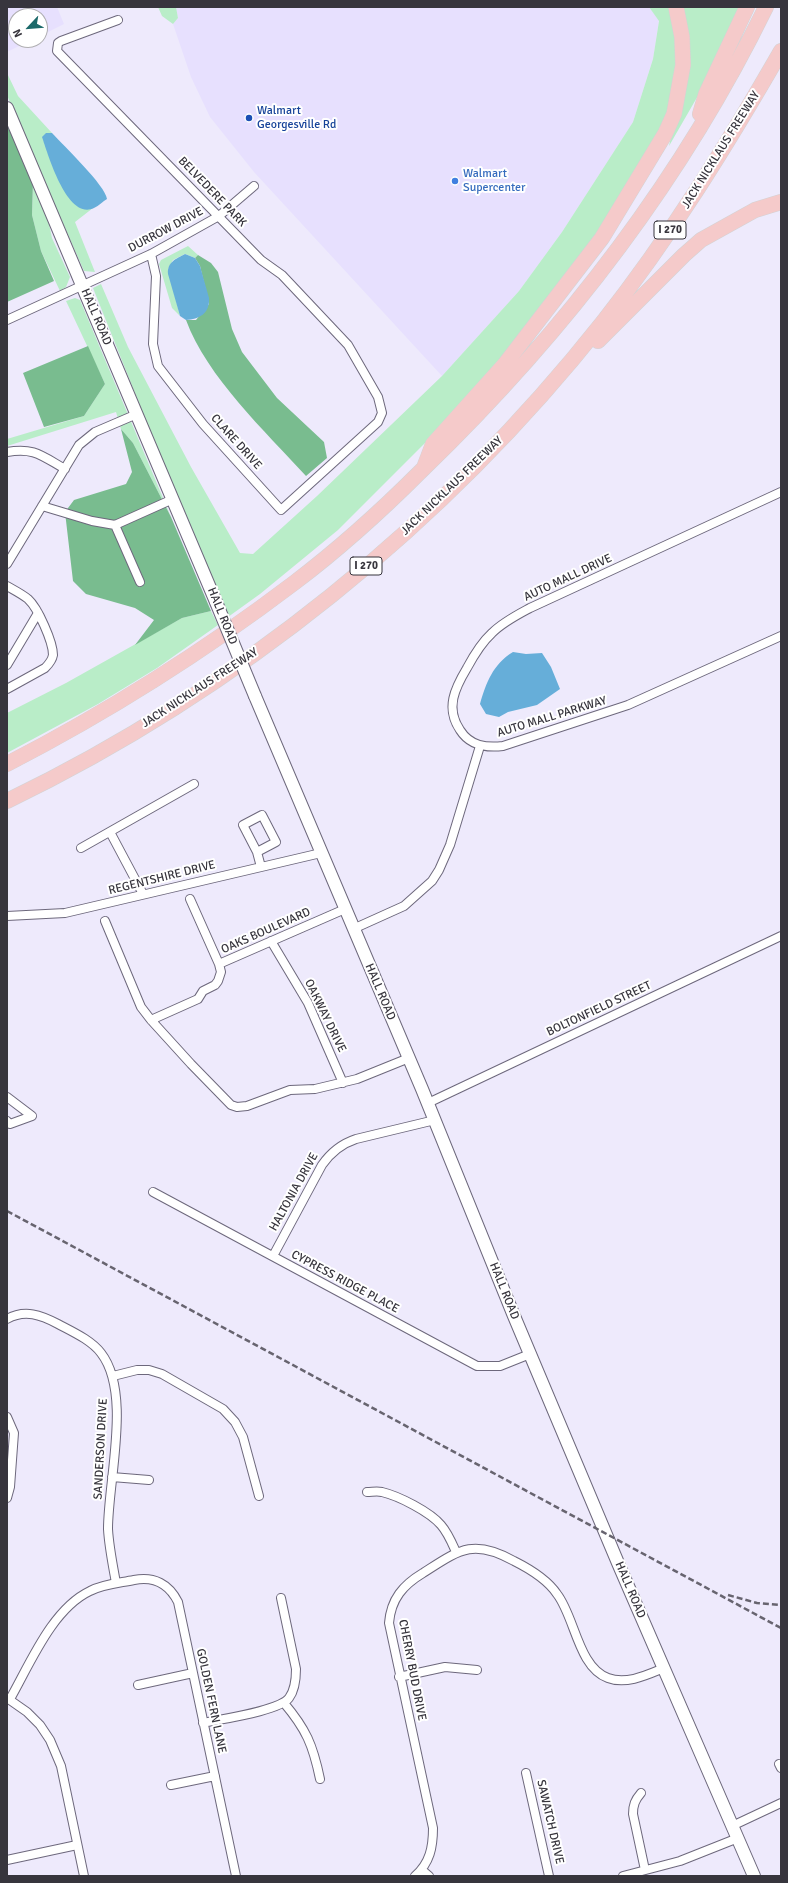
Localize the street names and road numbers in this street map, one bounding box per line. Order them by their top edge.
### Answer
street label: JACK NICKLAUS FREEWAY [679,89,763,211]
street label: BELVEDERE PARK [175,154,249,230]
street label: DURROW DRIVE [126,204,206,256]
road number: I 270 [654,221,686,239]
street label: HALL ROAD [78,286,114,348]
street label: CLARE DRIVE [207,411,265,473]
street label: JACK NICKLAUS FREEWAY [398,434,506,538]
street label: AUTO MALL DRIVE [522,551,614,605]
road number: I 270 [350,557,382,575]
street label: HALL ROAD [204,585,240,647]
street label: JACK NICKLAUS FREEWAY [139,645,261,731]
street label: AUTO MALL PARKWAY [496,694,608,740]
street label: REGENTSHIRE DRIVE [107,858,217,898]
street label: OAKS BOULEVARD [219,905,313,957]
street label: HALL ROAD [362,961,398,1023]
street label: OAKWAY DRIVE [301,977,349,1055]
street label: BOLTONFIELD STREET [544,978,654,1040]
street label: HALTONIA DRIVE [266,1150,322,1234]
street label: CYPRESS RIDGE PLACE [289,1248,401,1316]
street label: HALL ROAD [486,1260,522,1322]
street label: SANDERSON DRIVE [91,1398,111,1500]
street label: HALL ROAD [612,1559,648,1621]
street label: CHERRY BUD DRIVE [395,1618,429,1722]
street label: GOLDEN FERN LANE [193,1647,229,1755]
street label: SAWATCH DRIVE [533,1779,567,1865]

